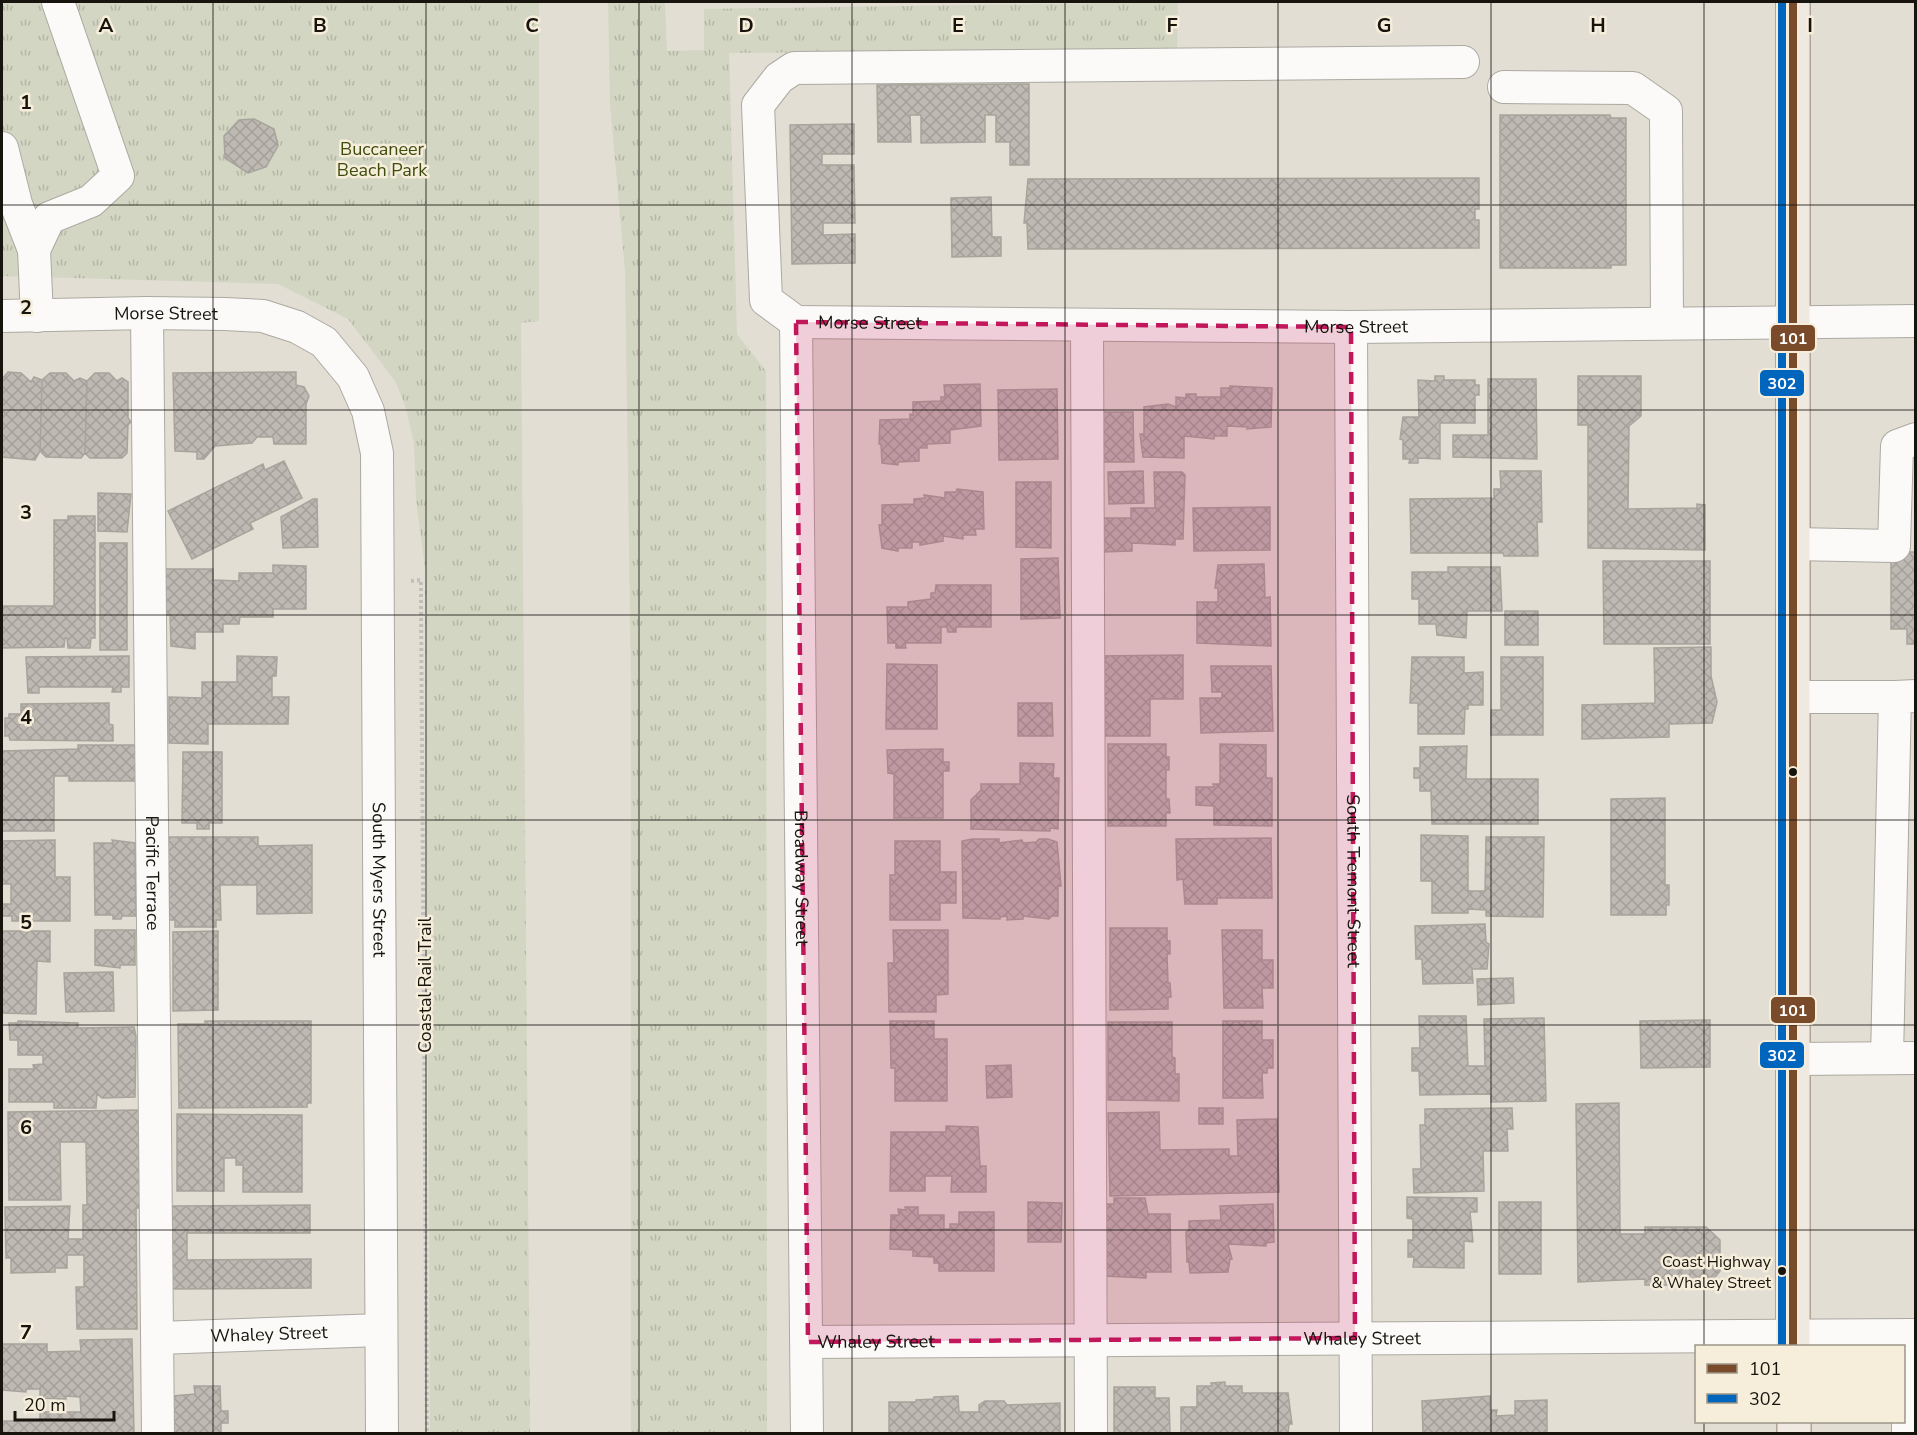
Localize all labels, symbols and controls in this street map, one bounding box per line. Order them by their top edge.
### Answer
text: A [99,12,114,39]
text: B [313,12,327,39]
text: C [525,12,539,39]
text: D [738,12,754,39]
text: E [952,12,964,39]
text: F [1166,12,1178,39]
text: G [1377,12,1391,39]
text: H [1590,12,1606,39]
text: I [1807,12,1813,39]
text: 1 [20,89,32,116]
park label: Buccaneer Beach Park [337,137,428,182]
text: 2 [20,294,32,321]
street label: Morse Street [114,301,219,326]
street label: Morse Street [818,310,923,335]
street label: Morse Street [1304,314,1409,339]
line badge: 101 [1770,324,1816,352]
text: 101 [1779,328,1807,350]
line badge: 302 [1759,369,1805,397]
text: 302 [1768,373,1796,395]
text: 3 [20,499,32,526]
text: 4 [20,704,32,731]
unlabelled marker [1787,766,1799,778]
street label: South Tremont Street [1341,794,1366,969]
street label: South Myers Street [367,802,392,958]
street label: Broadway Street [789,810,814,947]
street label: Pacific Terrace [140,815,165,931]
text: 5 [20,909,32,936]
street label: Coastal Rail Trail [413,916,437,1053]
line badge: 101 [1770,996,1816,1024]
text: 101 [1779,1000,1807,1022]
line badge: 302 [1759,1041,1805,1069]
text: 302 [1768,1045,1796,1067]
text: 6 [20,1114,32,1141]
place label: Coast Highway & Whaley Street [1652,1251,1772,1294]
marker: Coast Highway & Whaley Street [1776,1265,1788,1277]
text: 7 [20,1319,32,1346]
street label: Whaley Street [210,1320,329,1348]
street label: Whaley Street [1303,1326,1421,1351]
street label: Whaley Street [817,1329,935,1354]
legend [1695,1345,1905,1423]
text: 101 [1749,1357,1781,1381]
scale bar [15,1384,114,1422]
text: 302 [1749,1387,1781,1411]
text: 20 m [24,1393,66,1417]

